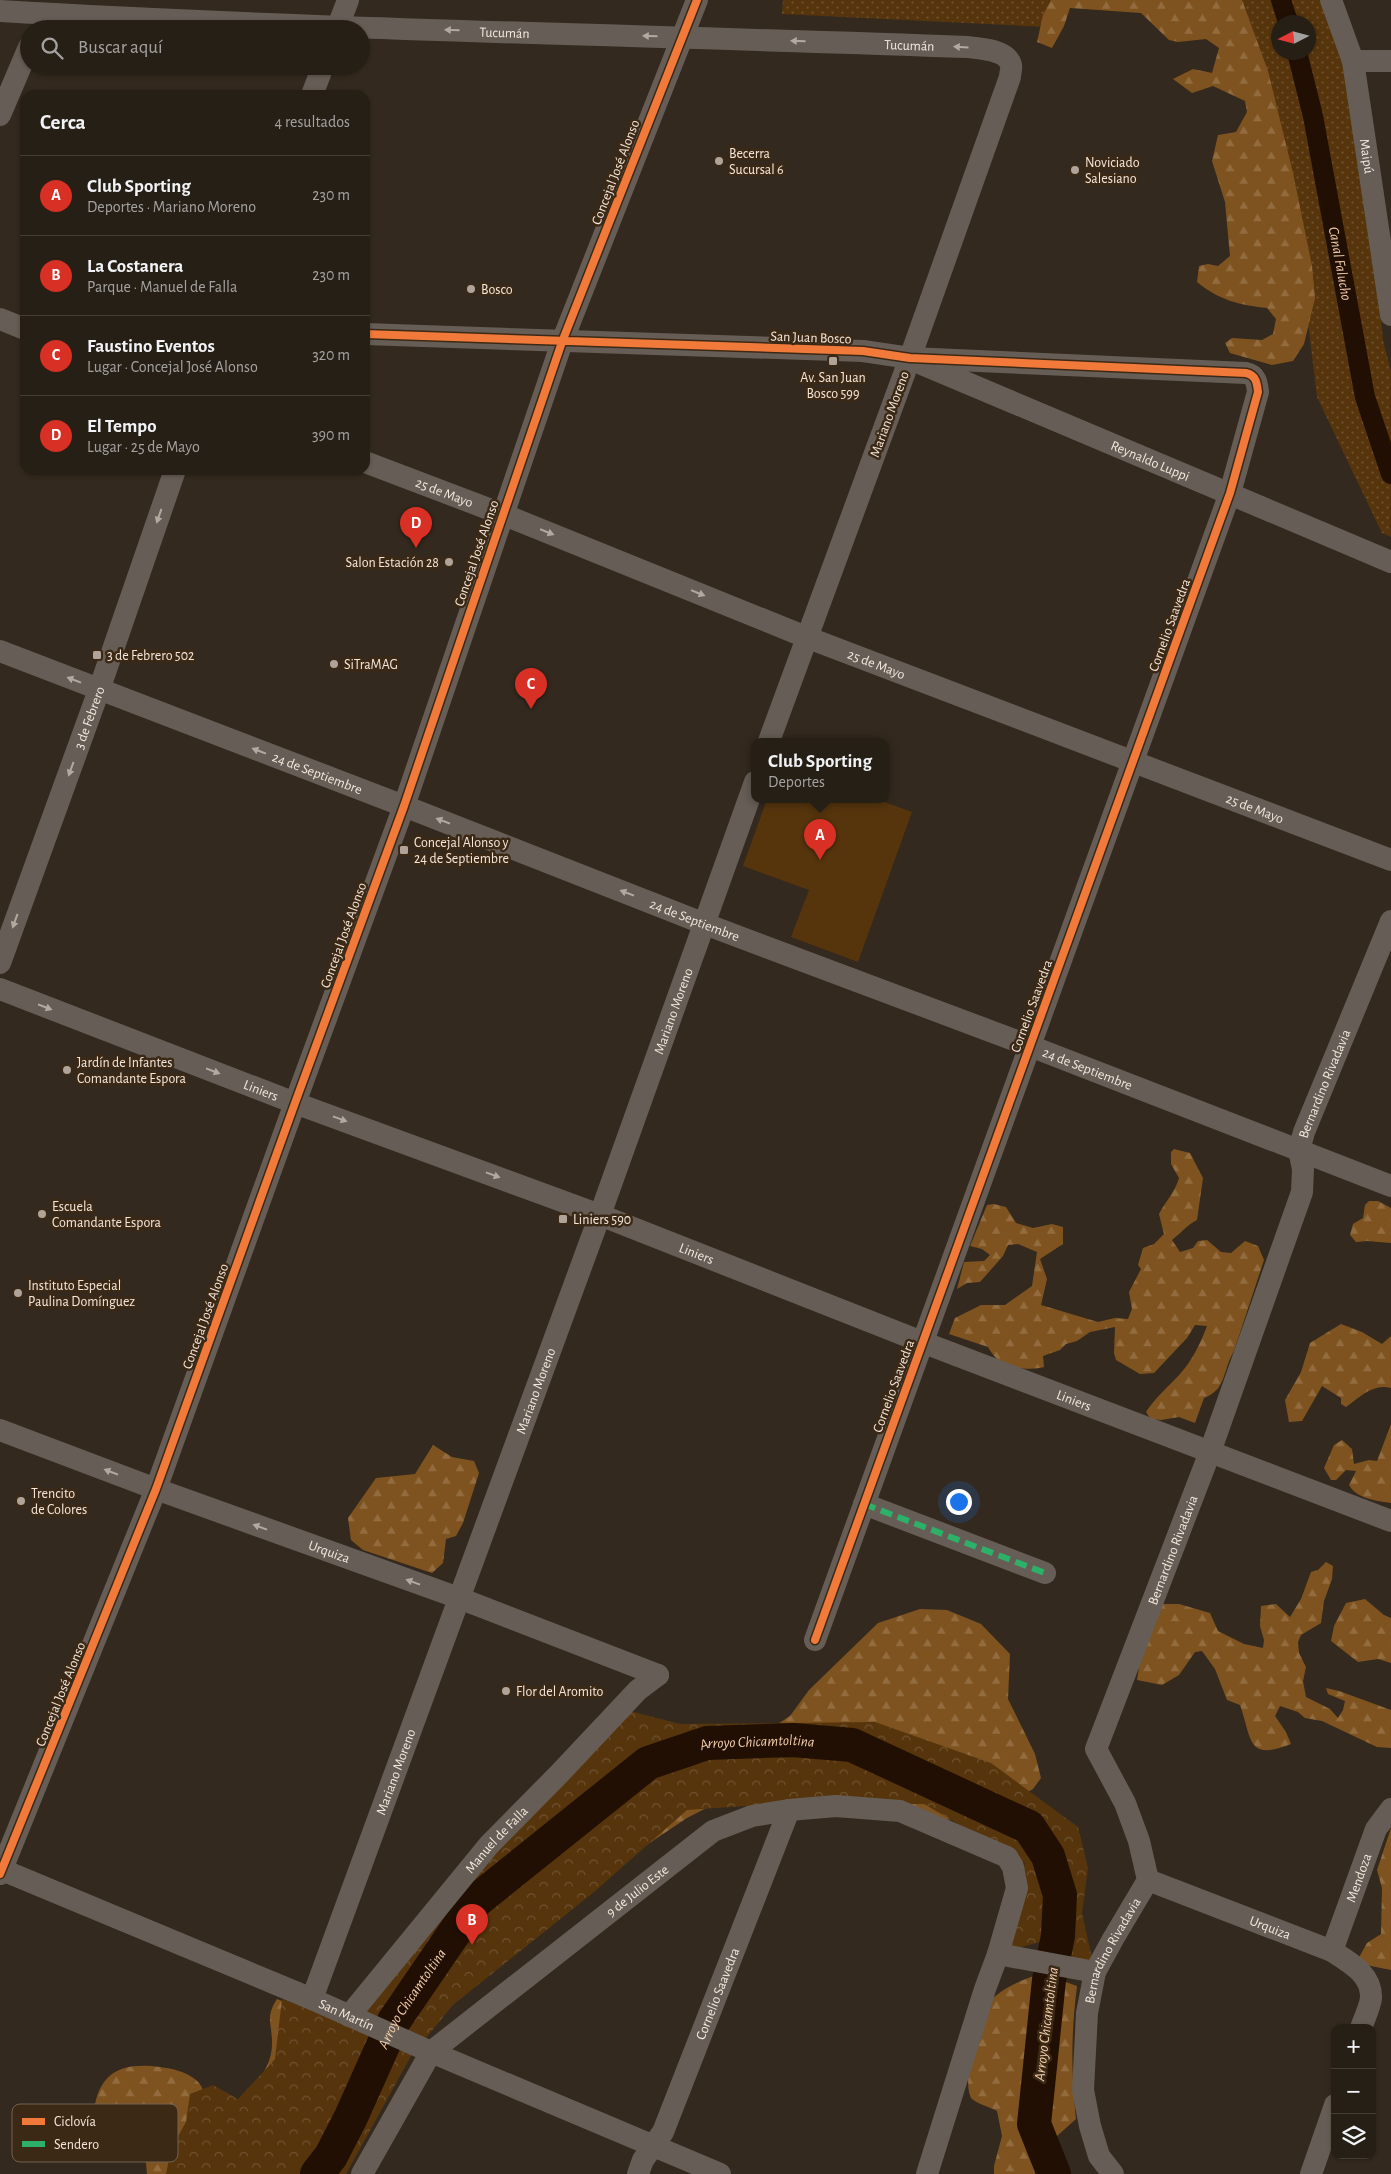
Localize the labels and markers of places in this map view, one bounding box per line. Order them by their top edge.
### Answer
place label: Becerra Sucursal 6 [729,147,784,177]
marker: Becerra Sucursal 6 [713,155,725,167]
place label: Noviciado Salesiano [1085,156,1140,186]
marker: Noviciado Salesiano [1069,164,1081,176]
marker: Bosco [465,283,477,295]
place label: Bosco [481,283,513,297]
marker: Av. San Juan Bosco 599 [827,355,839,367]
place label: Av. San Juan Bosco 599 [800,371,866,401]
pin: D [400,507,432,548]
place label: Salon Estación 28 [346,556,439,570]
marker: Salon Estación 28 [443,556,455,568]
marker: 3 de Febrero 502 [91,649,103,661]
place label: 3 de Febrero 502 [107,649,194,663]
marker: SiTraMAG [328,658,340,670]
place label: SiTraMAG [344,658,398,672]
pin: C [515,668,547,709]
pin: A [804,819,836,860]
place label: Concejal Alonso y 24 de Septiembre [414,836,509,866]
marker: Concejal Alonso y 24 de Septiembre [398,844,410,856]
place label: Jardín de Infantes Comandante Espora [77,1056,186,1086]
marker: Jardín de Infantes Comandante Espora [61,1064,73,1076]
place label: Escuela Comandante Espora [52,1200,161,1230]
marker: Escuela Comandante Espora [36,1208,48,1220]
marker: Liniers 590 [557,1213,569,1225]
place label: Liniers 590 [573,1213,631,1227]
place label: Instituto Especial Paulina Domínguez [28,1279,135,1309]
marker: Instituto Especial Paulina Domínguez [12,1287,24,1299]
place label: Trencito de Colores [31,1487,87,1517]
marker: Trencito de Colores [15,1495,27,1507]
marker: Flor del Aromito [500,1685,512,1697]
place label: Flor del Aromito [516,1685,604,1699]
pin: B [456,1904,488,1945]

